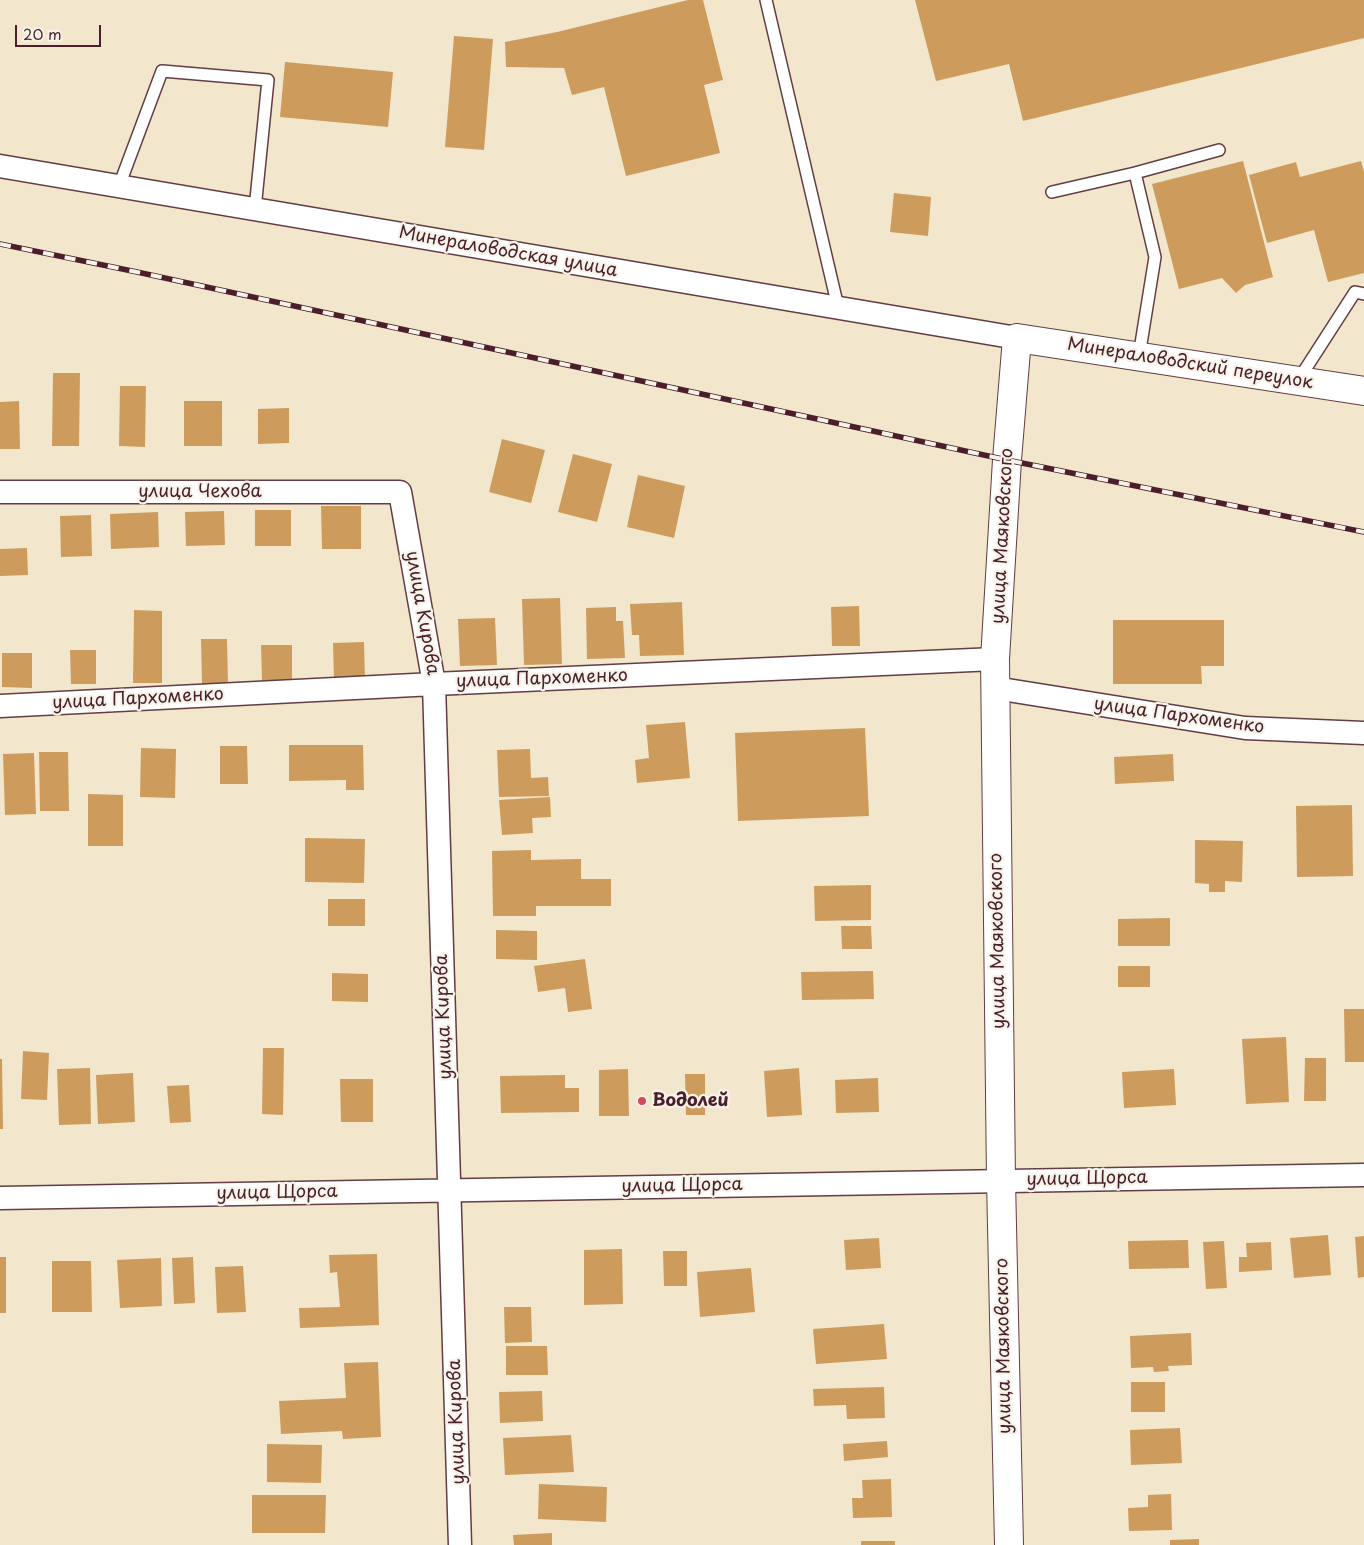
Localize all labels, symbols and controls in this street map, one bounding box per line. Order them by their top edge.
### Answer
scale bar [18,15,104,47]
text: 20 m [23,22,62,45]
street label: Минераловодская улица [397,222,619,282]
street label: Минераловодский переулок [1066,334,1314,394]
street label: улица Маяковского [988,447,1018,625]
street label: улица Чехова [138,481,262,503]
street label: улица Кирова [400,549,444,677]
street label: улица Пархоменко [456,665,628,693]
street label: улица Пархоменко [52,684,224,714]
street label: улица Пархоменко [1092,693,1266,739]
street label: улица Маяковского [986,853,1010,1029]
street label: улица Кирова [431,954,457,1080]
place label: Водолей [652,1090,729,1112]
marker: Водолей [636,1095,648,1107]
street label: улица Щорса [1026,1167,1148,1191]
street label: улица Щорса [621,1174,743,1198]
street label: улица Щорса [216,1181,338,1205]
street label: улица Маяковского [992,1258,1016,1434]
street label: улица Кирова [444,1359,470,1485]

